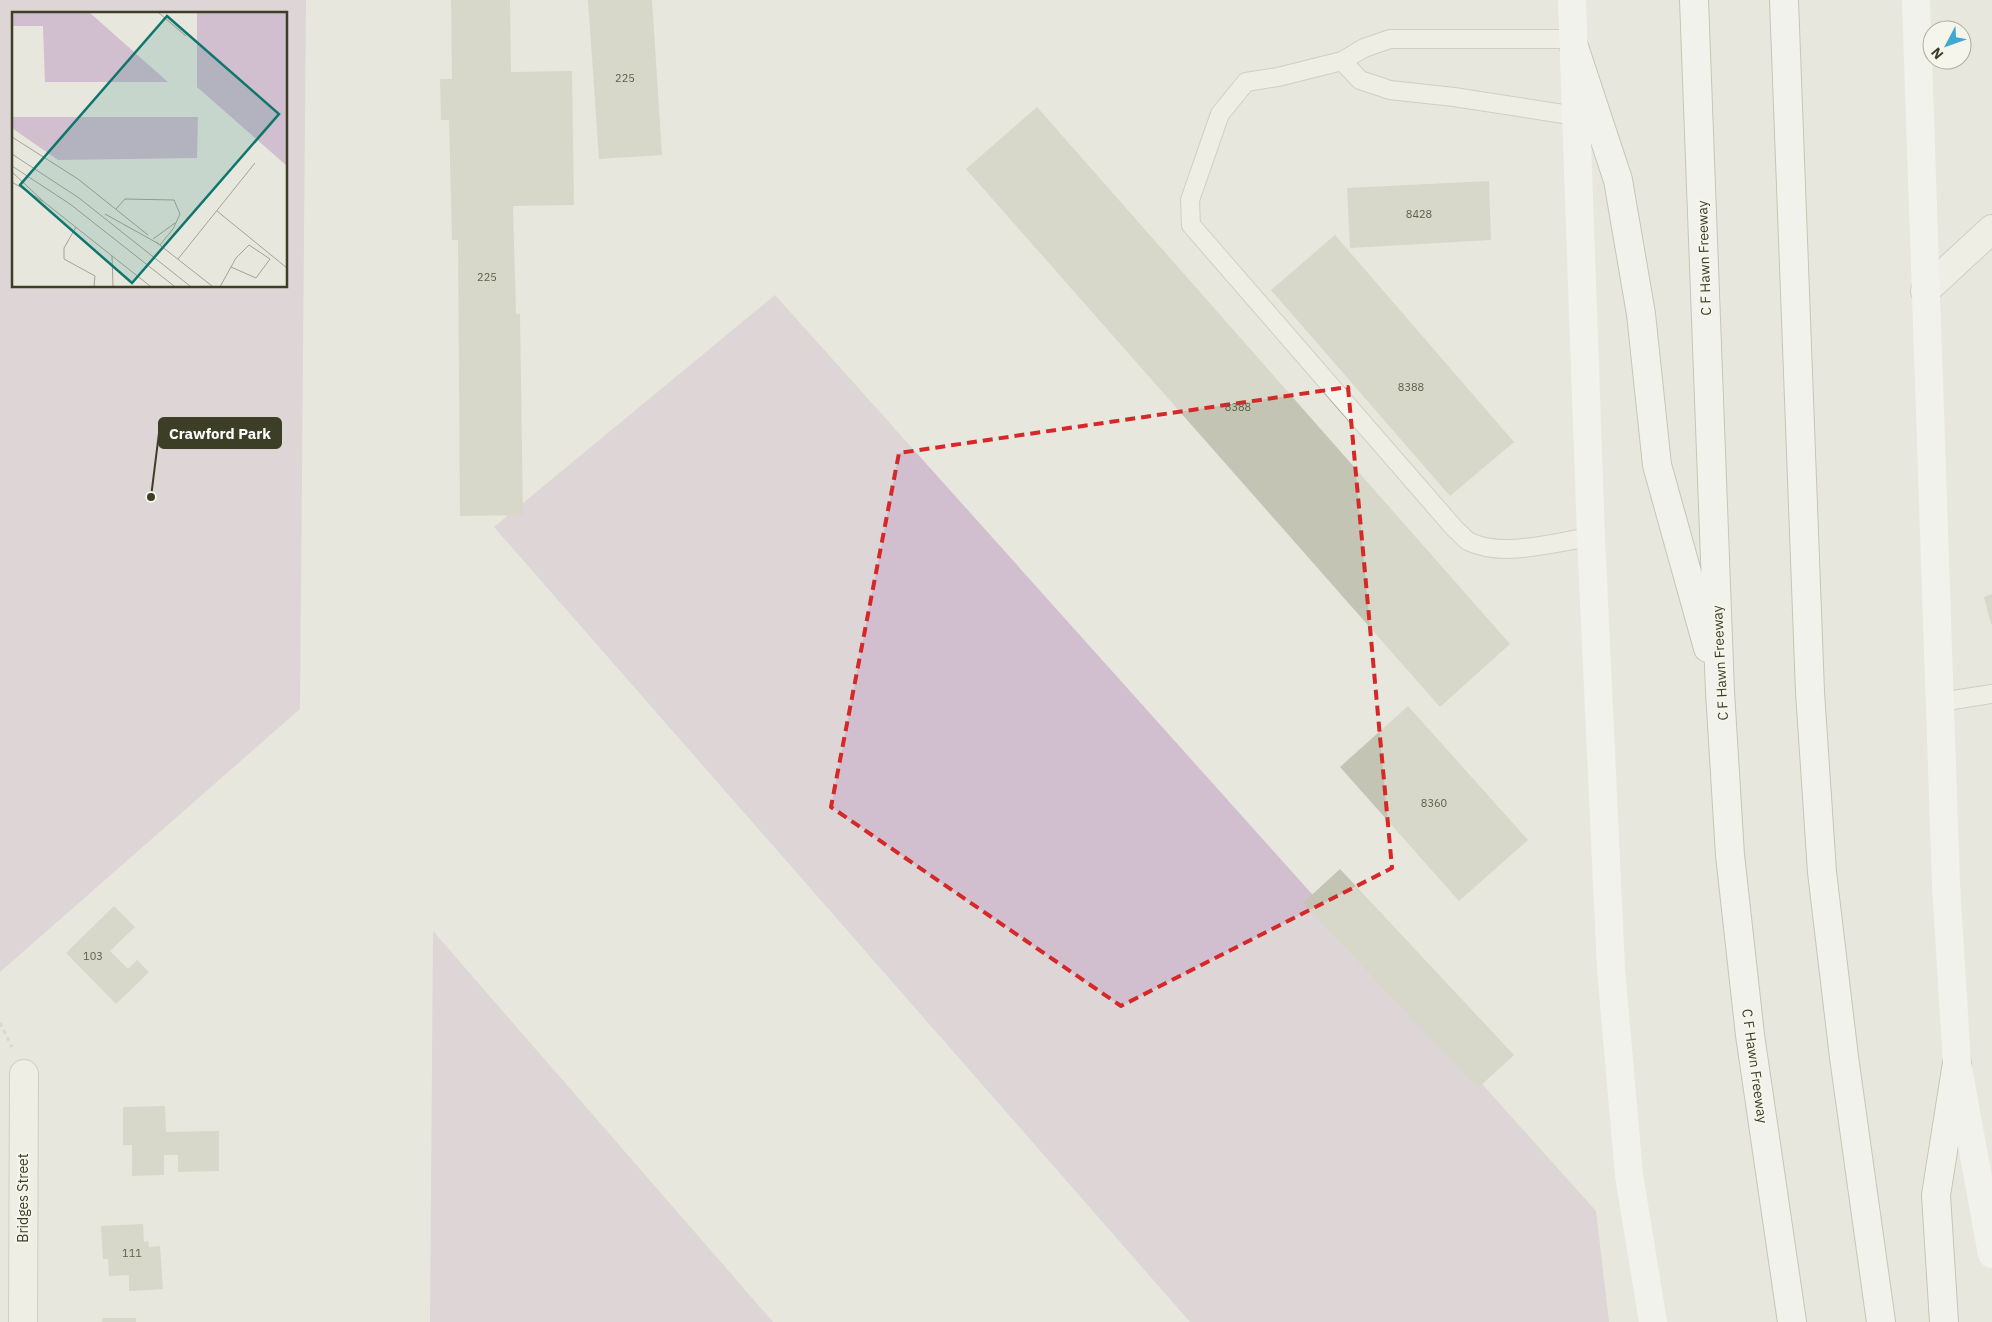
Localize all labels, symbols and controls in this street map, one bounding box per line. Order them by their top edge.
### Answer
inset map [12,12,288,288]
north arrow [1922,20,1972,70]
text: N [1927,44,1947,63]
house number: 225 [615,71,635,85]
street label: C F Hawn Freeway [1693,200,1715,316]
house number: 8428 [1406,207,1432,221]
house number: 225 [477,270,497,284]
house number: 8388 [1398,380,1424,394]
house number: 8388 [1225,400,1251,414]
callout: Crawford Park [159,418,281,448]
text: Crawford Park [169,424,271,443]
street label: C F Hawn Freeway [1708,605,1732,721]
house number: 8360 [1421,796,1447,810]
house number: 103 [83,949,103,963]
street label: C F Hawn Freeway [1738,1008,1772,1124]
street label: Bridges Street [14,1153,32,1243]
house number: 111 [122,1246,142,1260]

